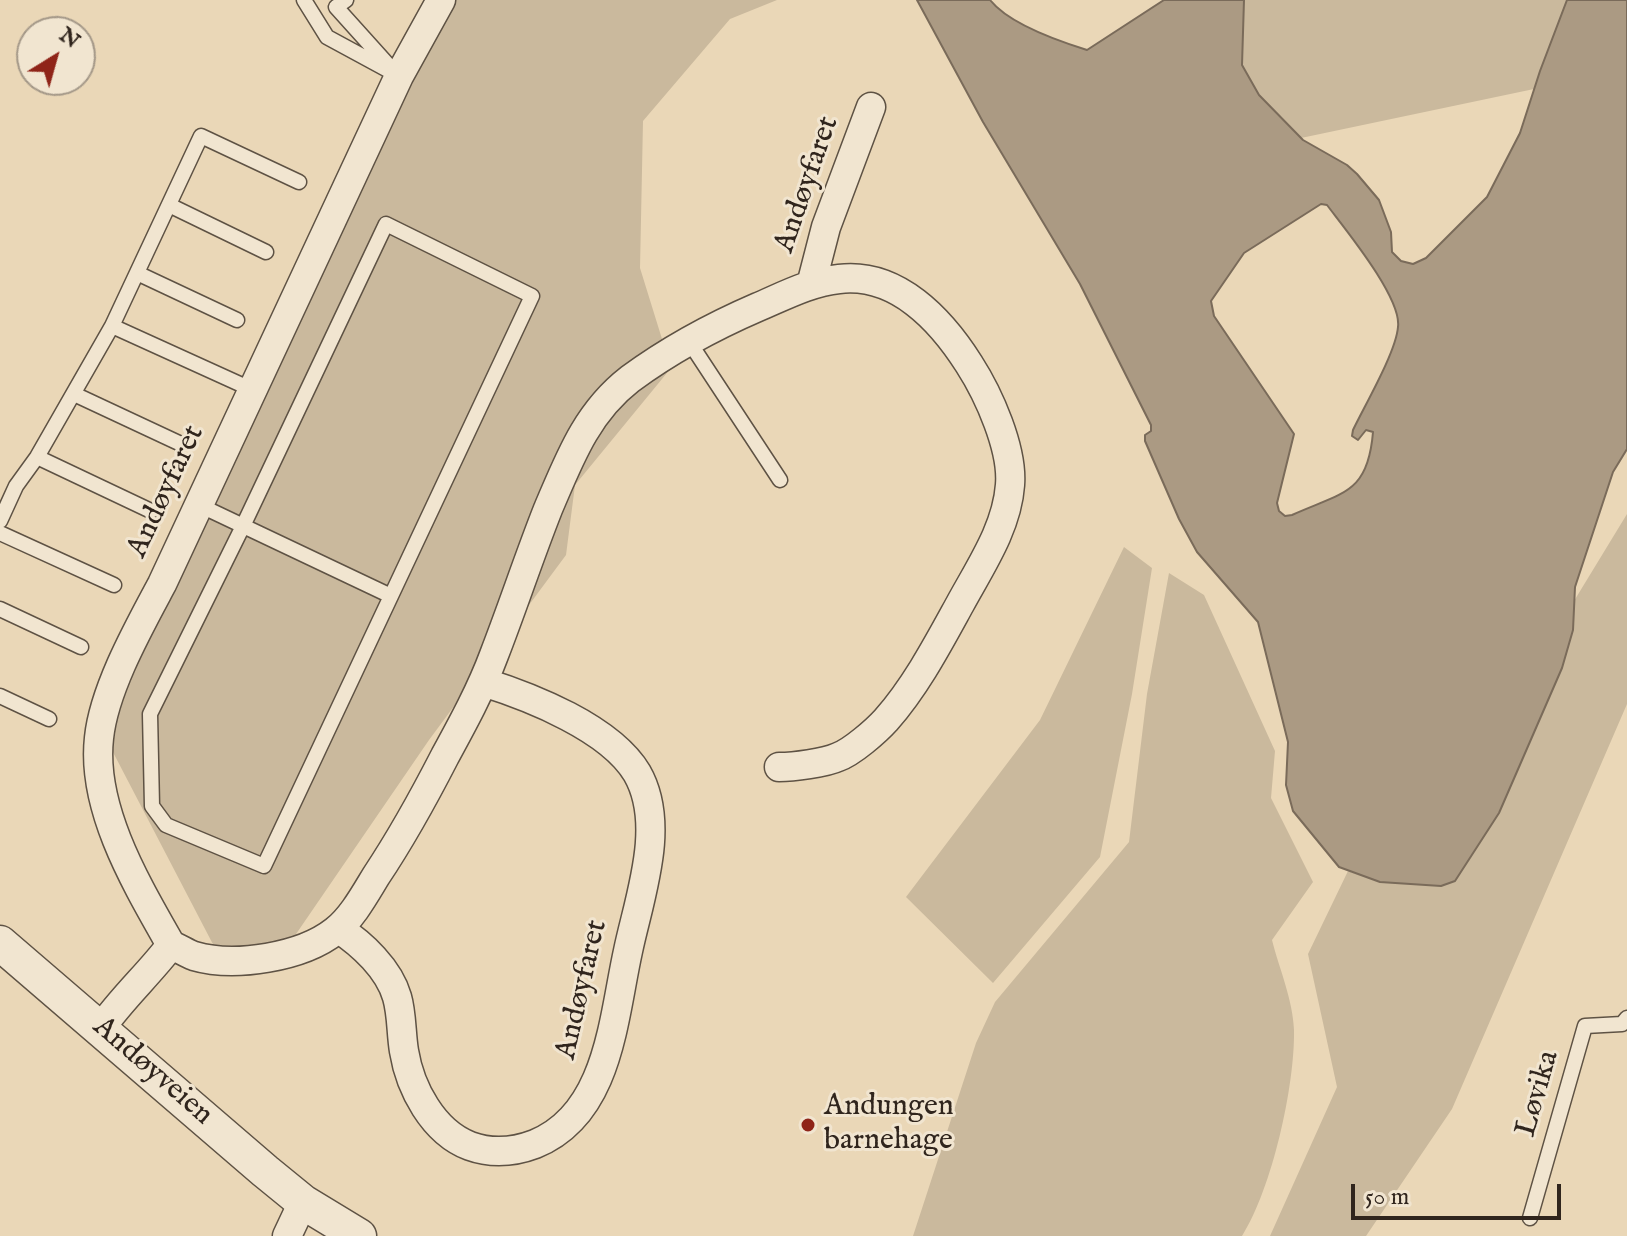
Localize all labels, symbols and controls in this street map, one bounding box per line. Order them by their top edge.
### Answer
north arrow [16,16,96,96]
text: N [53,22,85,55]
street label: Andøyfaret [768,112,848,258]
street label: Andøyfaret [121,420,213,564]
street label: Andøyfaret [550,917,616,1063]
street label: Andøyveien [85,1010,219,1134]
street label: Løvika [1510,1047,1568,1141]
place label: Andungen barnehage [824,1090,954,1160]
marker: Andungen barnehage [799,1116,817,1134]
scale bar [1355,1168,1565,1218]
text: 50 m [1365,1182,1409,1213]

